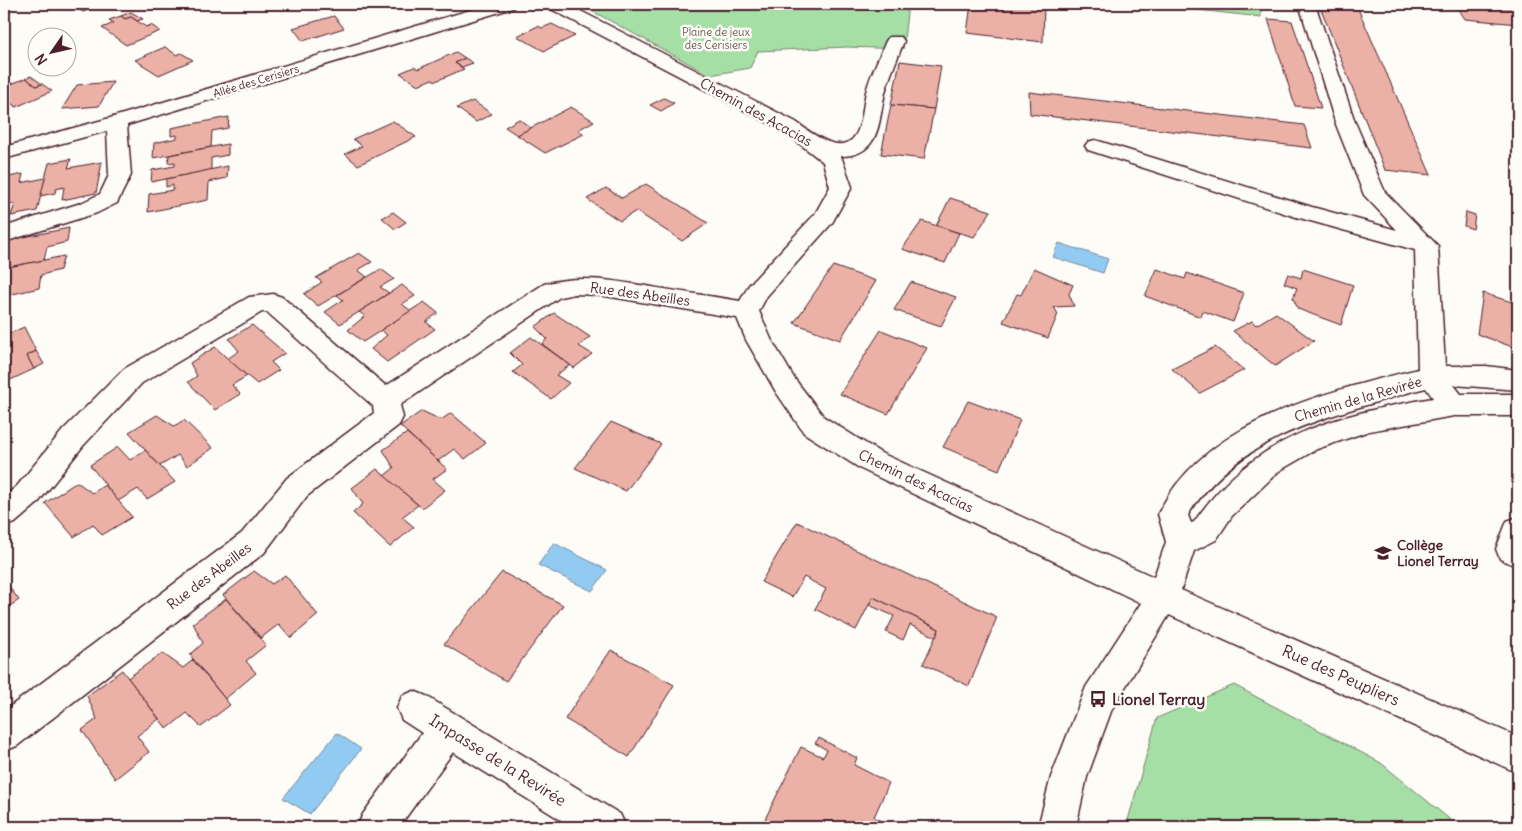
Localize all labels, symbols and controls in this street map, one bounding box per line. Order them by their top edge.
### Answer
park label: Plaine de jeux des Cerisiers [682,25,751,52]
north arrow [28,28,78,78]
text: N [31,50,51,68]
street label: Allée des Cerisiers [211,61,301,101]
street label: Chemin des Acacias [697,74,815,150]
street label: Rue des Abeilles [589,278,691,310]
street label: Chemin de la Revirée [1292,372,1424,426]
street label: Chemin des Acacias [856,445,976,517]
place label: Collège Lionel Terray [1397,536,1479,570]
street label: Rue des Abeilles [163,538,255,614]
school or university icon: Collège Lionel Terray [1373,543,1393,563]
street label: Rue des Peupliers [1279,640,1403,710]
bus stop icon: Lionel Terray [1088,689,1108,709]
place label: Lionel Terray [1112,689,1205,710]
street label: Impasse de la Revirée [426,710,570,810]

